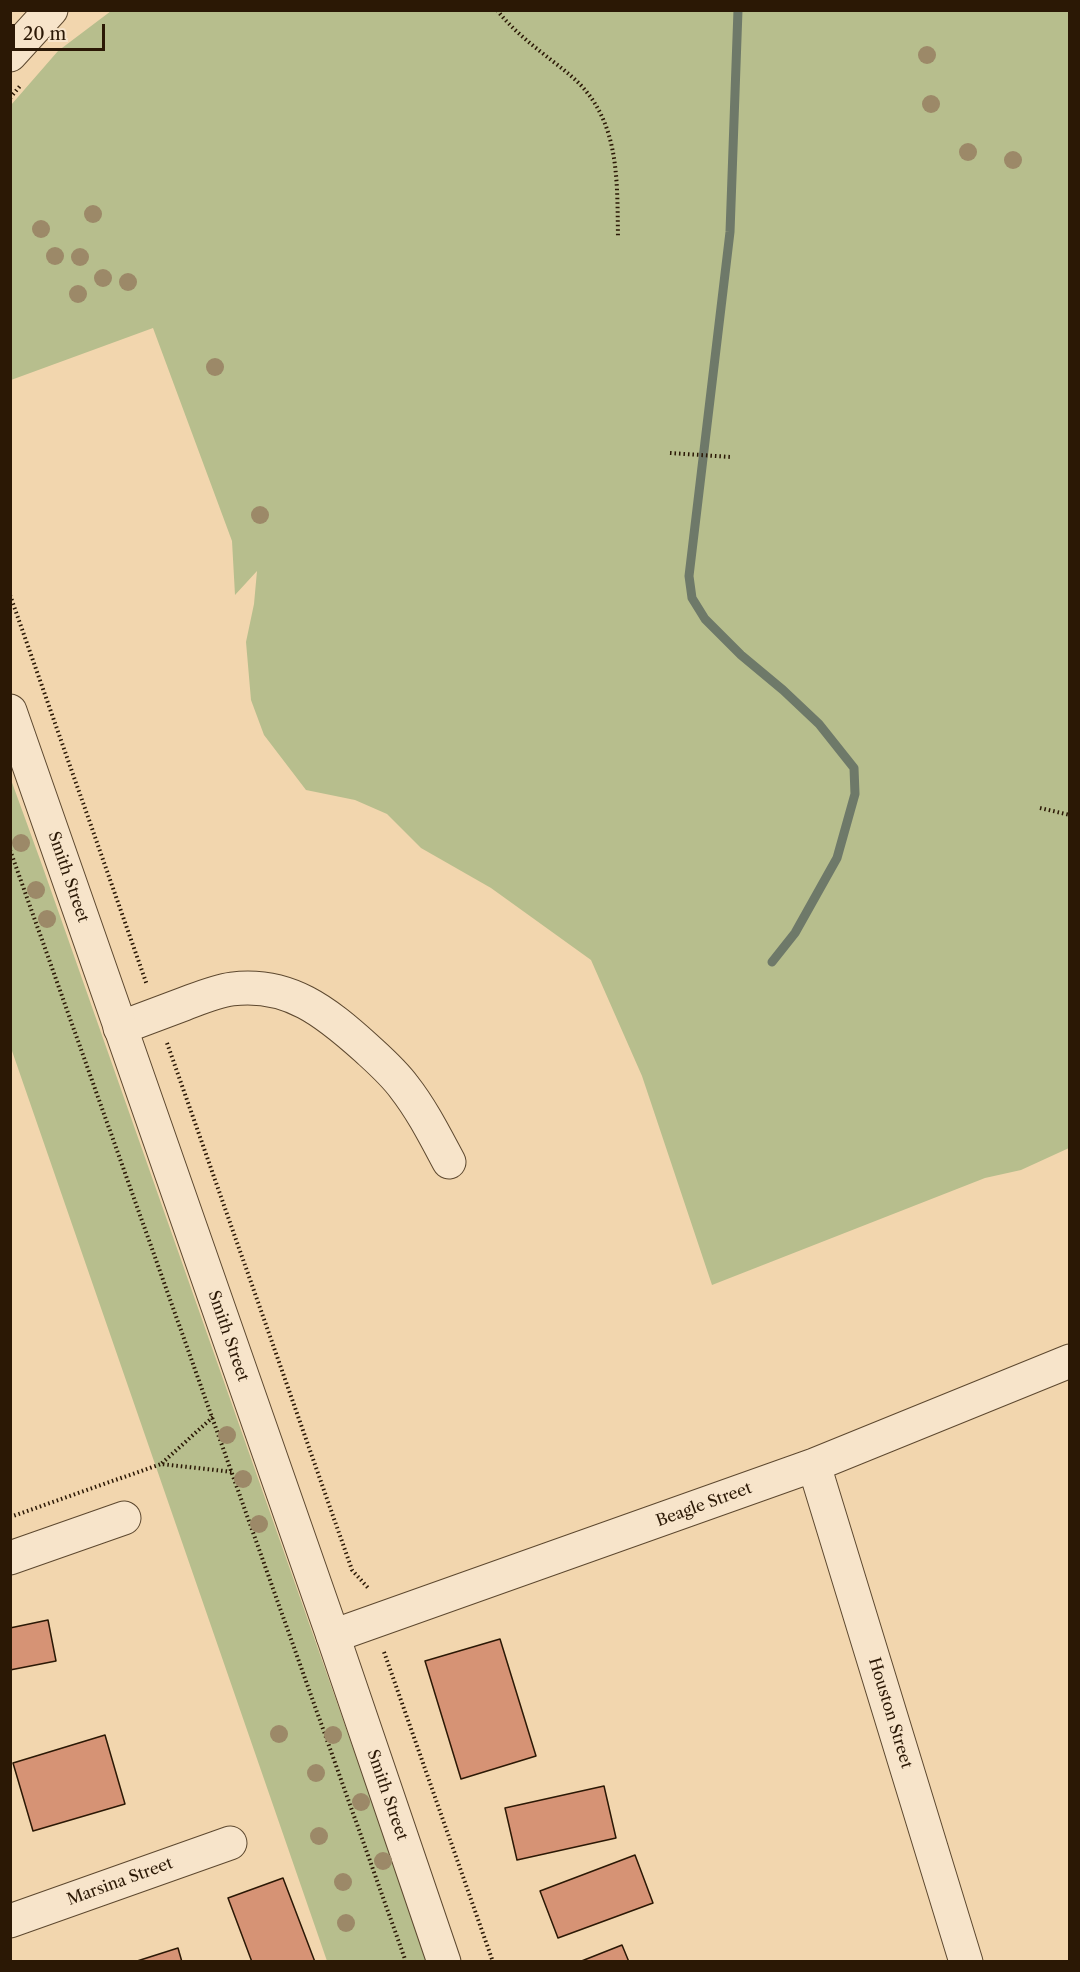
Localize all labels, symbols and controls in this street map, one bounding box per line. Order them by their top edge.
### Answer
scale bar [15,12,108,50]
text: 20 m [23,23,66,45]
street label: Smith Street [44,829,92,925]
street label: Smith Street [204,1288,252,1384]
street label: Beagle Street [654,1479,754,1531]
street label: Houston Street [864,1655,916,1771]
street label: Smith Street [363,1747,411,1843]
street label: Marsina Street [65,1854,175,1910]

